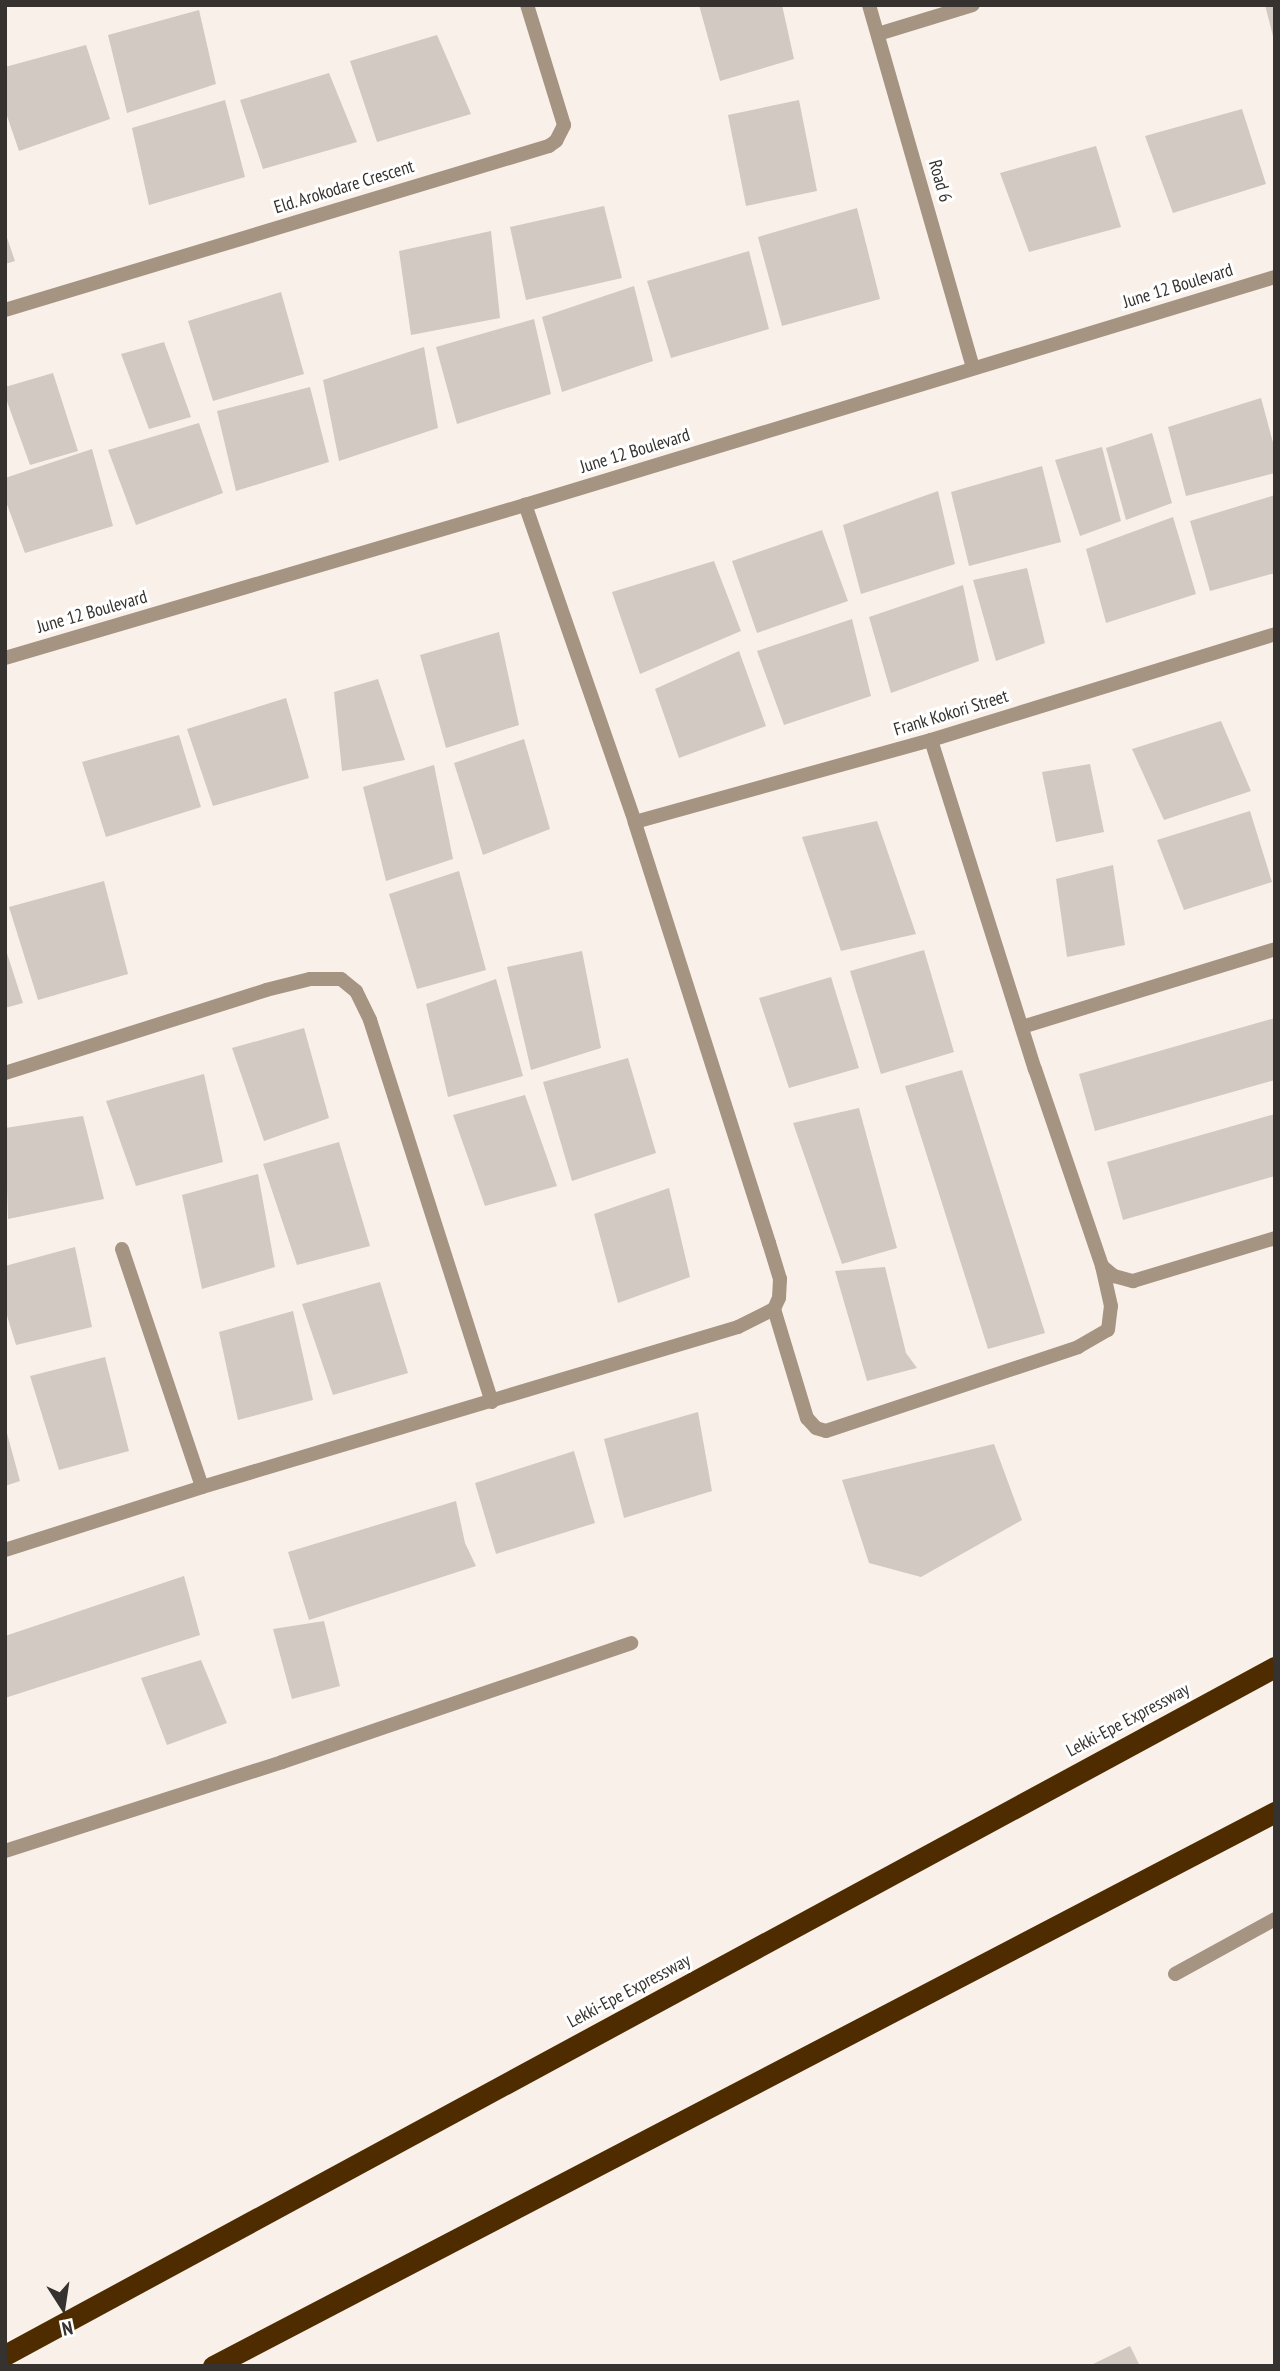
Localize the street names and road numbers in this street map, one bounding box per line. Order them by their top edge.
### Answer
street label: Eld. Arokodare Crescent [271,155,417,219]
street label: Road 6 [924,158,956,204]
street label: June 12 Boulevard [1121,259,1235,313]
street label: June 12 Boulevard [578,424,692,478]
street label: June 12 Boulevard [34,586,150,638]
street label: Frank Kokori Street [891,685,1011,741]
street label: Lekki-Epe Expressway [1063,1679,1193,1761]
street label: Lekki-Epe Expressway [564,1950,694,2032]

